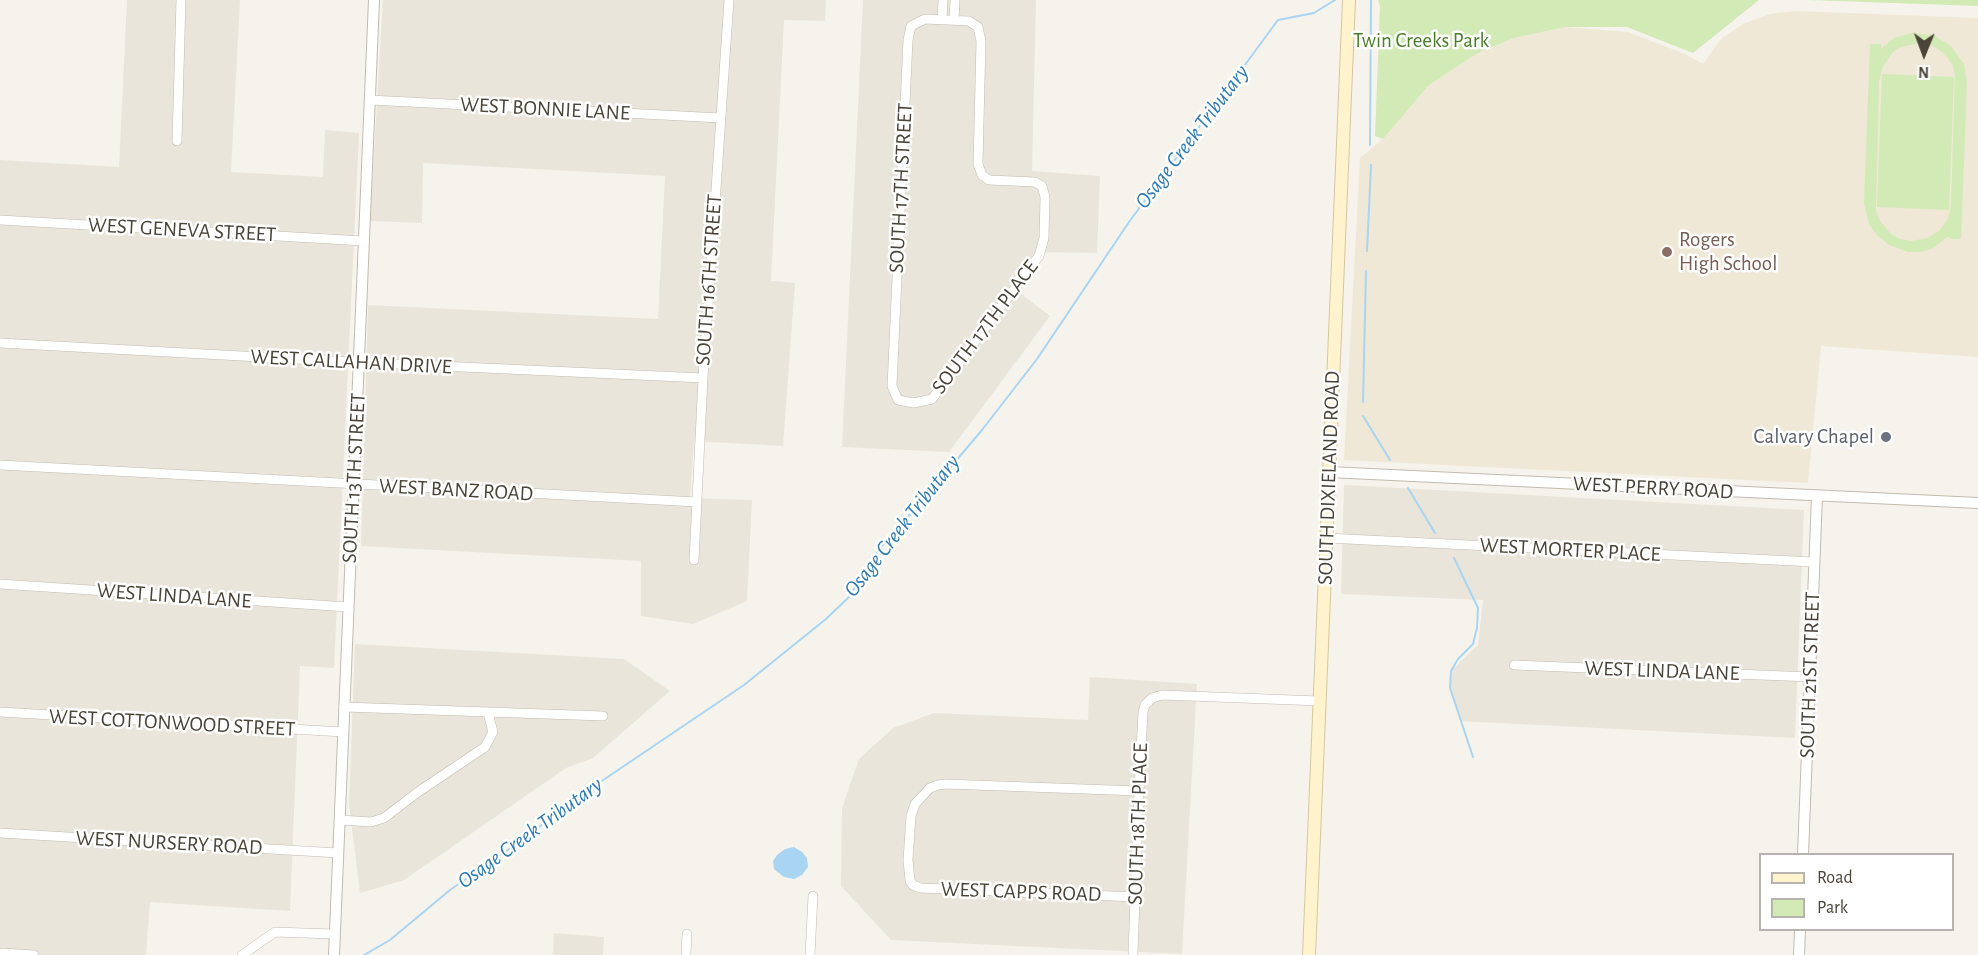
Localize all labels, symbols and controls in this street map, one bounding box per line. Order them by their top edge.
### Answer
north arrow [1894,24,1954,84]
park label: Twin Creeks Park [1353,28,1489,54]
water label: Osage Creek Tributary [1129,60,1255,214]
text: N [1918,64,1929,80]
street label: WEST BONNIE LANE [459,92,631,126]
street label: SOUTH 17TH STREET [884,102,918,274]
street label: SOUTH 16TH STREET [690,193,728,367]
street label: WEST GENEVA STREET [87,212,277,248]
place label: Rogers High School [1679,227,1777,277]
marker: Rogers High School [1660,245,1674,259]
street label: SOUTH 17TH PLACE [926,255,1044,399]
street label: WEST CALLAHAN DRIVE [250,344,452,380]
street label: SOUTH DIXIELAND ROAD [1313,370,1345,586]
street label: SOUTH 13TH STREET [337,392,371,564]
place label: Calvary Chapel [1754,424,1874,450]
marker: Calvary Chapel [1879,430,1893,444]
water label: Osage Creek Tributary [838,450,966,602]
street label: WEST PERRY ROAD [1572,471,1734,505]
street label: WEST BANZ ROAD [378,473,534,507]
street label: WEST MORTER PLACE [1479,533,1661,567]
street label: WEST LINDA LANE [96,578,252,614]
street label: SOUTH 21ST STREET [1794,591,1826,759]
street label: WEST LINDA LANE [1584,656,1740,686]
street label: WEST COTTONWOOD STREET [48,704,296,742]
street label: SOUTH 18TH PLACE [1123,742,1153,906]
water label: Osage Creek Tributary [452,771,608,895]
street label: WEST NURSERY ROAD [75,826,263,860]
legend [1759,853,1954,931]
text: Road [1817,869,1853,887]
street label: WEST CAPPS ROAD [940,877,1102,907]
text: Park [1817,899,1848,917]

